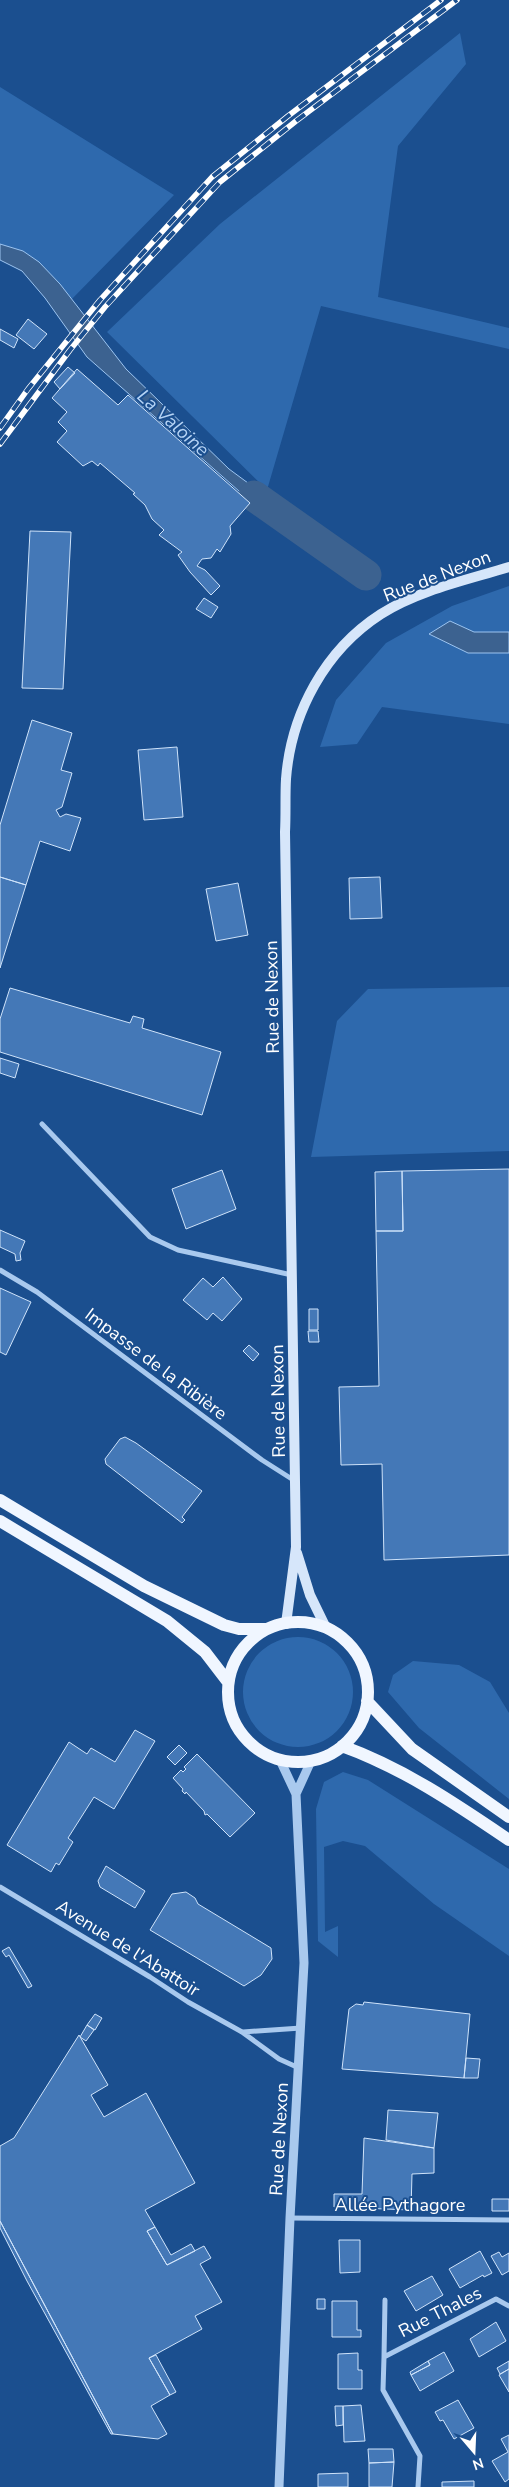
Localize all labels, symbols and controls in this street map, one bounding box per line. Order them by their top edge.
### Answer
water label: La Valoine [131,384,215,462]
street label: Rue de Nexon [380,544,494,608]
street label: Rue de Nexon [259,940,285,1054]
street label: Impasse de la Ribière [80,1303,232,1425]
street label: Rue de Nexon [265,1344,291,1458]
street label: Avenue de l'Abattoir [52,1894,205,2002]
street label: Rue de Nexon [264,2082,294,2196]
street label: Allée Pythagore [335,2193,465,2217]
street label: Rue Thales [394,2281,486,2343]
north arrow [449,2427,499,2477]
text: N [470,2453,486,2475]

